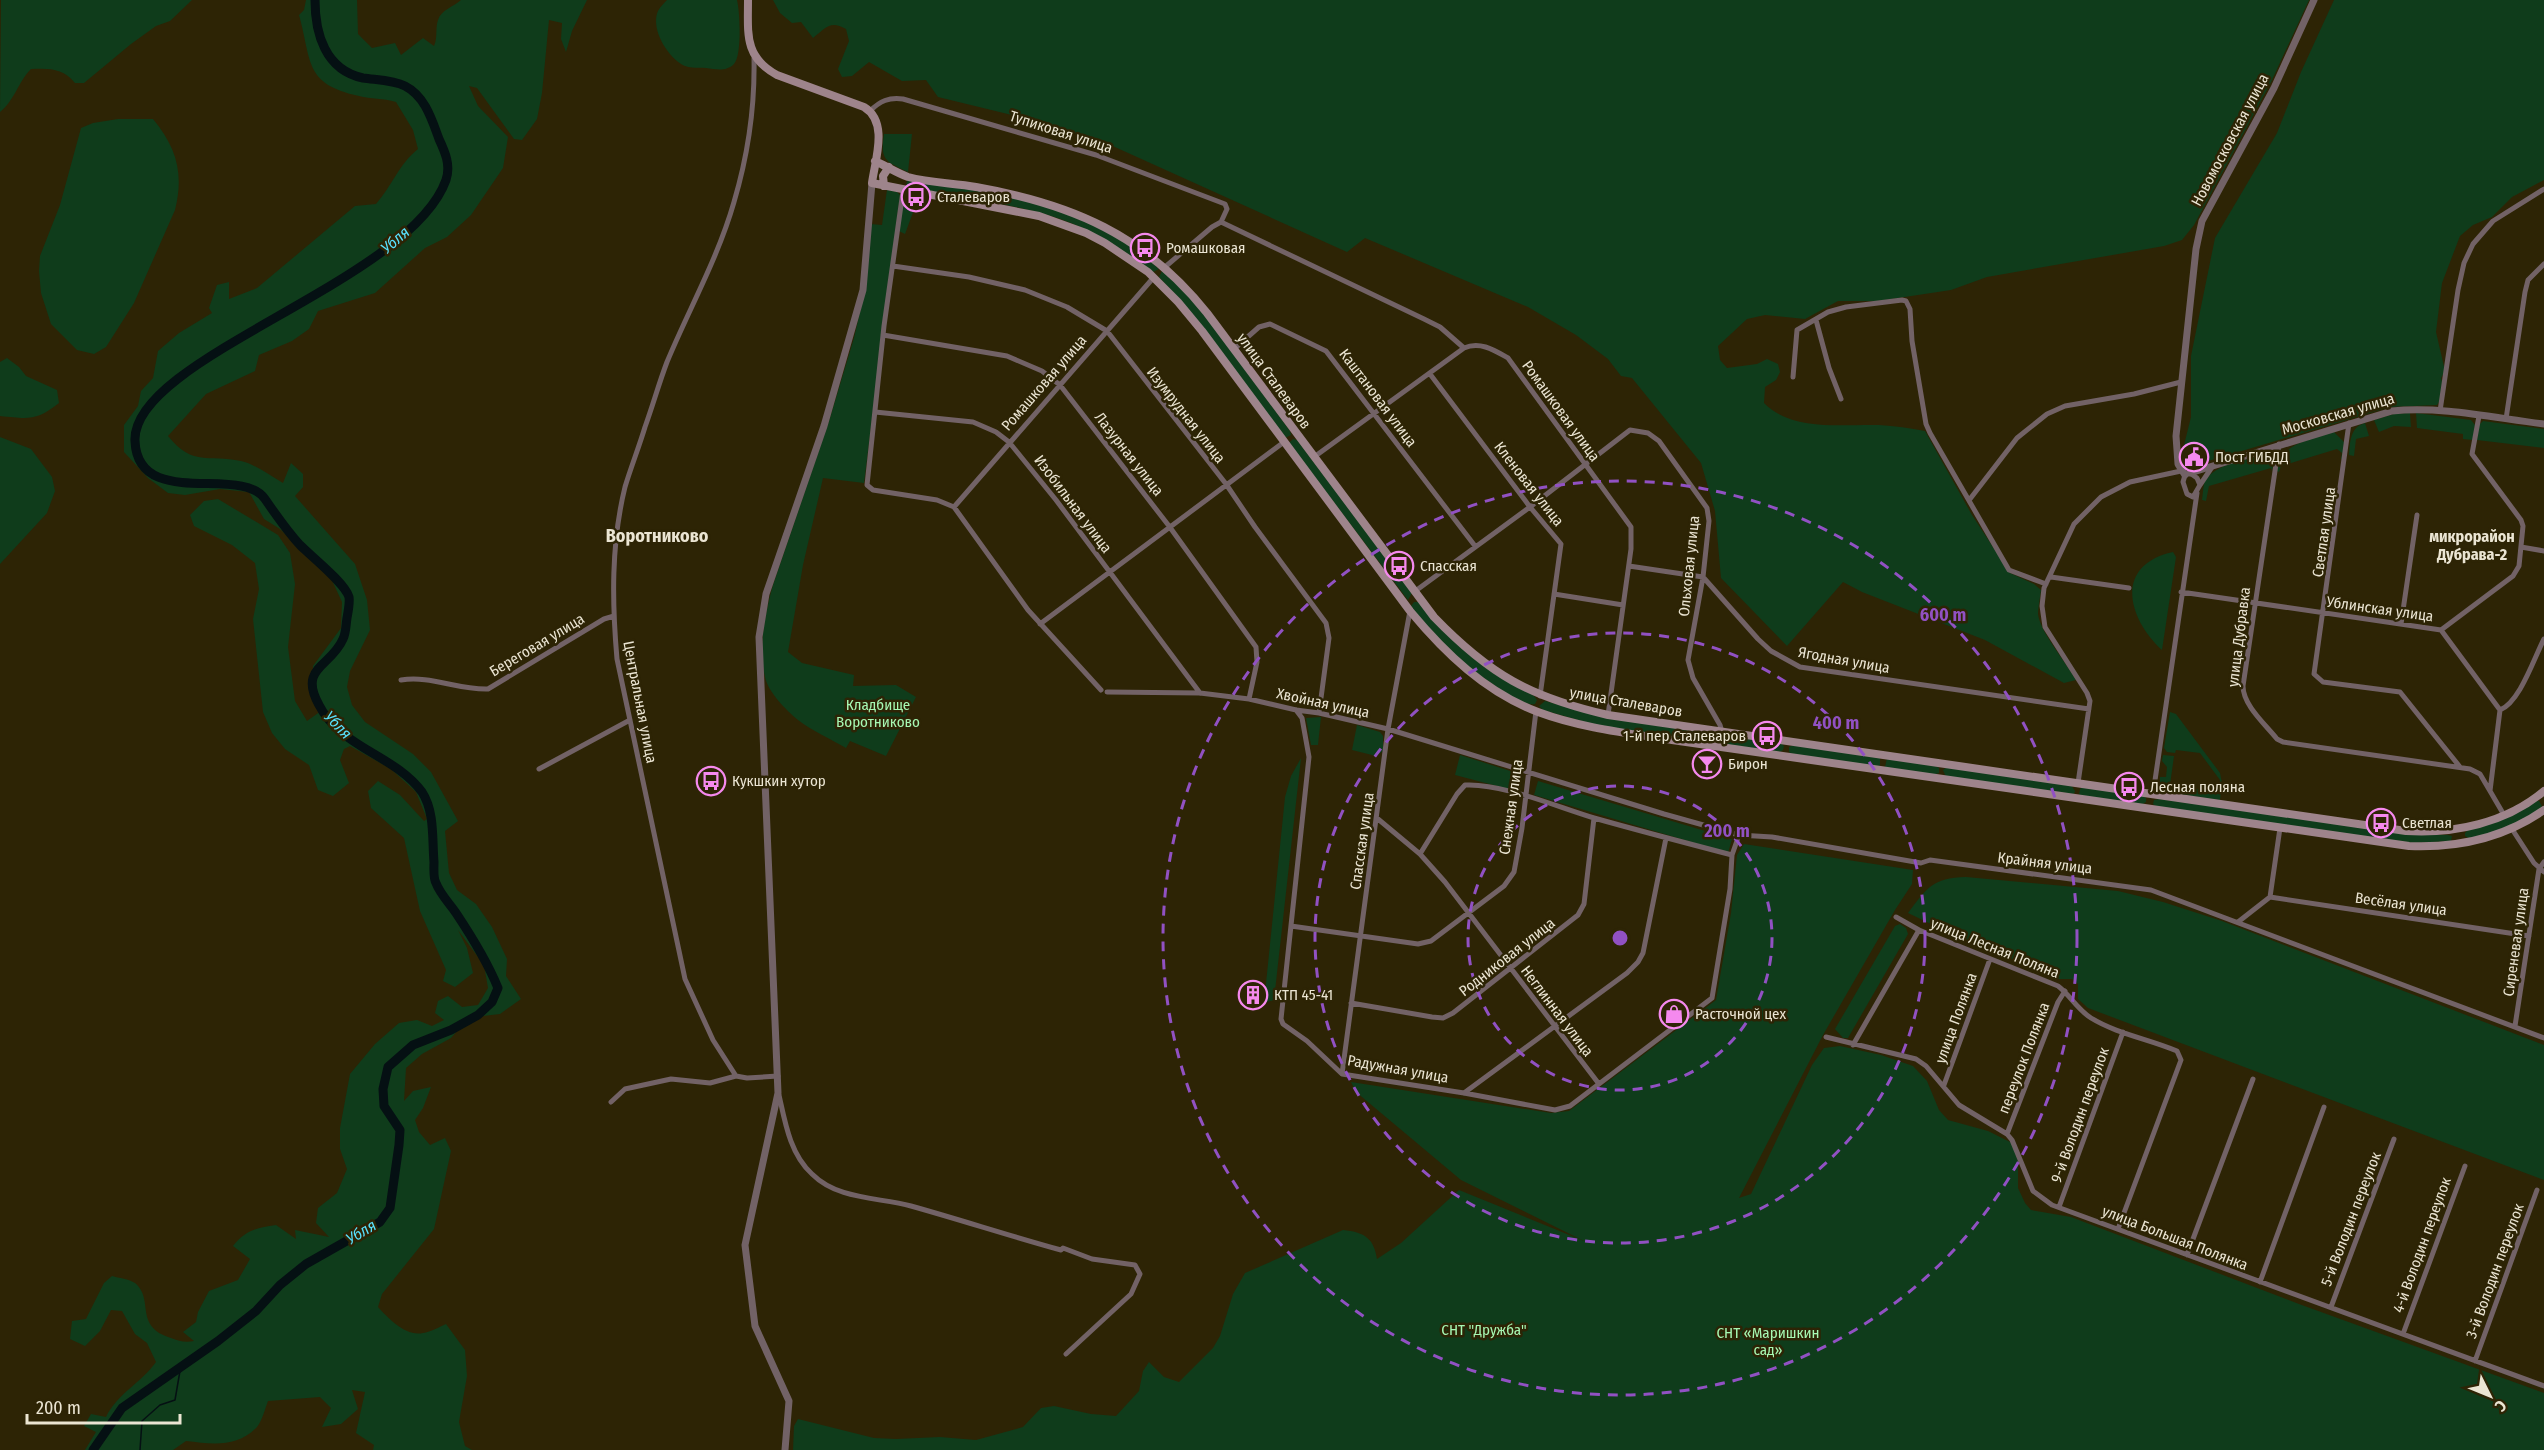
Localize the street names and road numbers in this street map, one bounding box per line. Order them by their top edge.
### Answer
street label: Новомосковская улица [2188,71,2272,209]
street label: Тупиковая улица [1007,107,1115,157]
street label: улица Сталеваров [1233,330,1315,432]
street label: Ромашковая улица [998,332,1090,434]
street label: Каштановая улица [1335,345,1421,451]
street label: Ромашковая улица [1518,357,1604,465]
street label: Изумрудная улица [1143,363,1229,467]
street label: Московская улица [2280,389,2396,439]
street label: Лазурная улица [1091,409,1167,499]
street label: Кленовая улица [1490,438,1568,530]
street label: Изобильная улица [1030,451,1116,557]
street label: Светлая улица [2309,486,2339,578]
street label: Ольховая улица [1675,515,1703,617]
street label: улица Дубравка [2224,586,2254,688]
street label: Ублинская улица [2325,592,2434,625]
street label: Береговая улица [486,610,588,680]
street label: Центральная улица [619,639,661,765]
street label: Ягодная улица [1797,643,1891,677]
street label: улица Сталеваров [1568,683,1684,721]
street label: Хвойная улица [1275,684,1371,722]
street label: Снежная улица [1495,758,1527,856]
street label: Спасская улица [1346,791,1378,891]
street label: Крайняя улица [1997,848,2093,878]
street label: Сиреневая улица [2499,887,2533,997]
street label: Весёлая улица [2354,889,2448,919]
street label: Родниковая улица [1455,914,1559,1000]
street label: улица Лесная Поляна [1928,914,2062,982]
street label: Неглинная улица [1517,962,1597,1060]
street label: улица Полянка [1931,970,1981,1066]
street label: переулок Полянка [1995,1000,2053,1116]
street label: 9-й Володин переулок [2047,1045,2113,1185]
street label: Радужная улица [1346,1051,1450,1087]
street label: 5-й Володин переулок [2317,1149,2385,1289]
street label: 4-й Володин переулок [2389,1175,2455,1315]
street label: 3-й Володин переулок [2462,1201,2528,1341]
street label: улица Большая Полянка [2100,1202,2250,1274]

